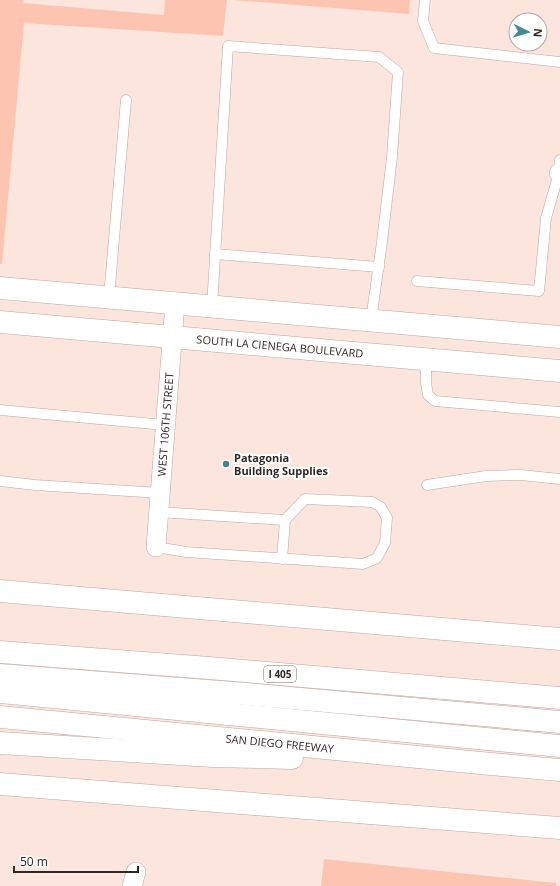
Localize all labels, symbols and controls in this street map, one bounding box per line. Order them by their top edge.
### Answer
north arrow [508,12,548,52]
text: N [531,28,546,38]
street label: SOUTH LA CIENEGA BOULEVARD [196,331,364,361]
street label: WEST 106TH STREET [154,372,177,477]
place label: Patagonia Building Supplies [234,450,328,478]
marker: Patagonia Building Supplies [221,459,231,469]
road number: I 405 [264,666,296,682]
street label: SAN DIEGO FREEWAY [225,731,335,756]
scale bar [14,848,138,874]
text: 50 m [20,853,48,870]

